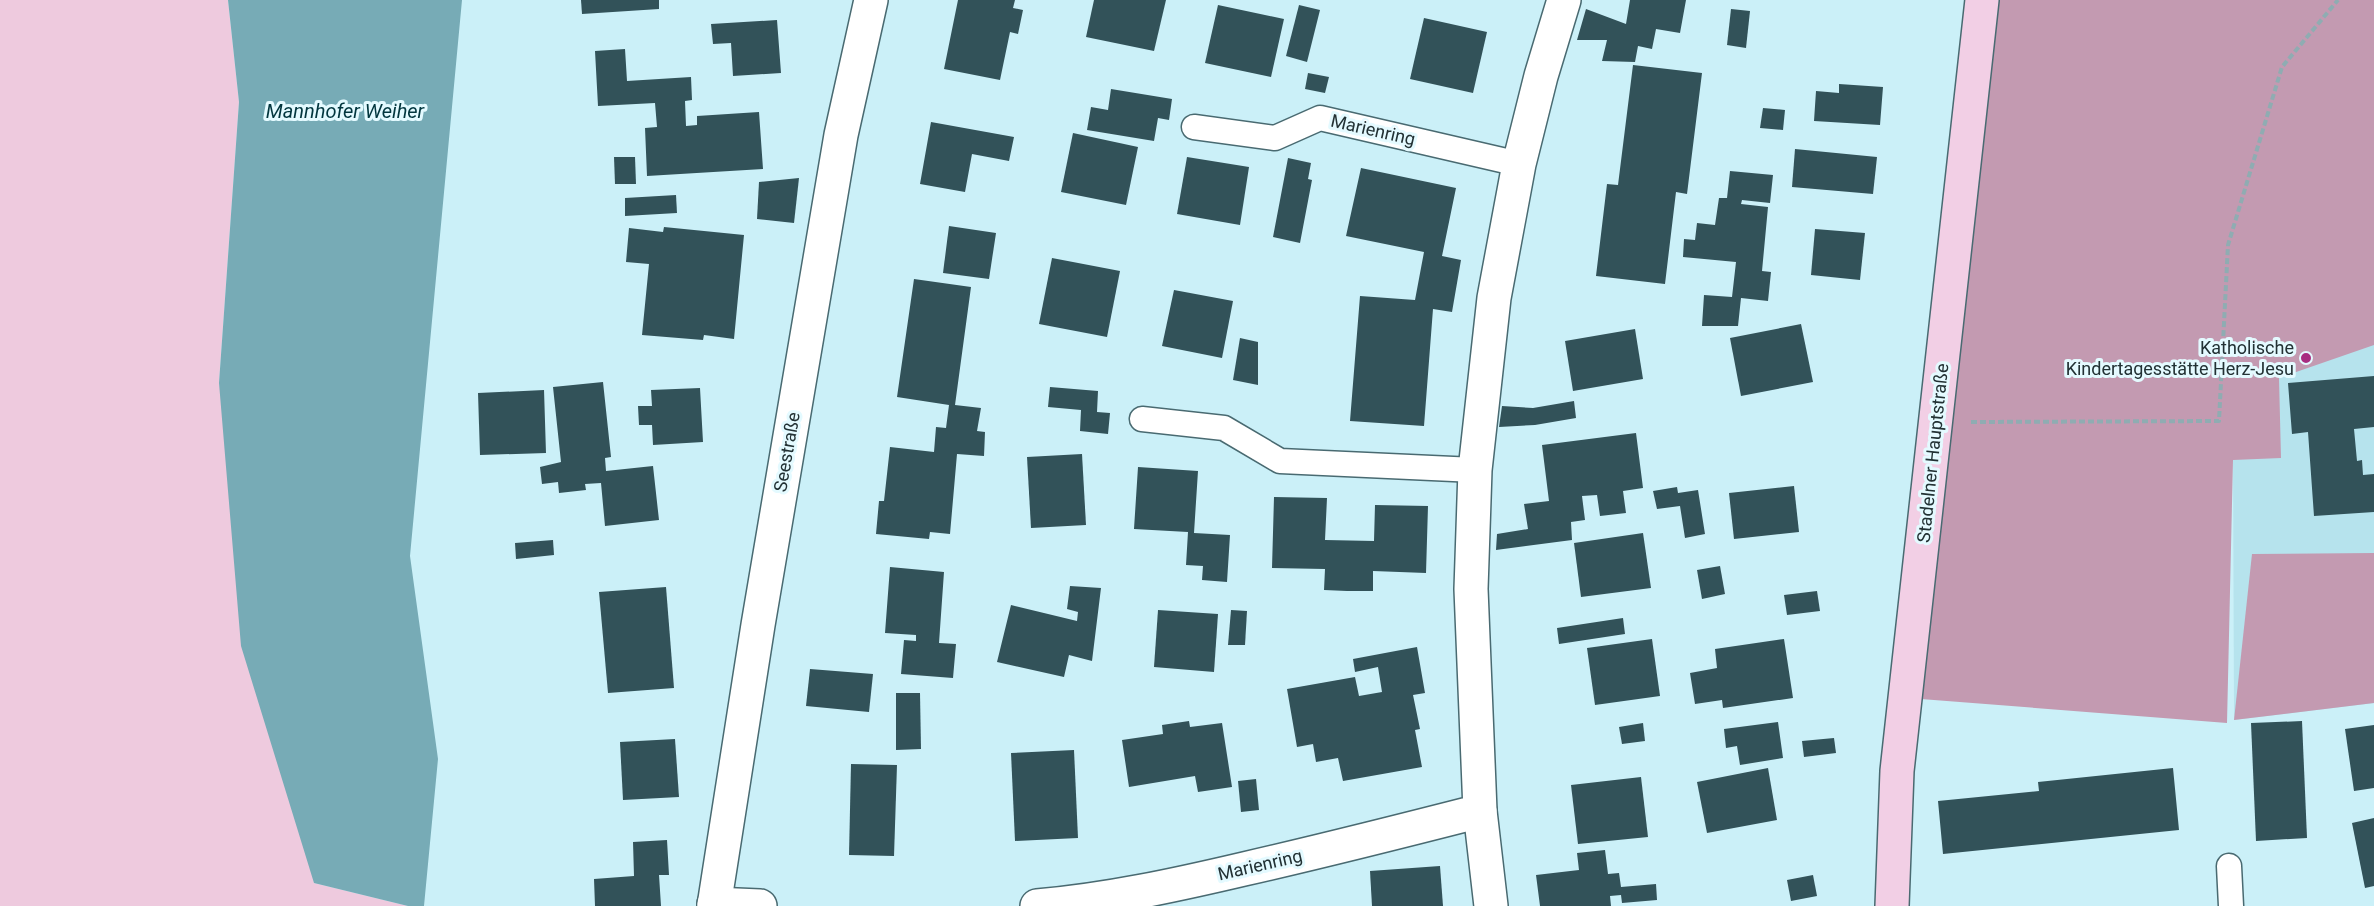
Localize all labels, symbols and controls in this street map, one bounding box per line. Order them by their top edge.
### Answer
water label: Mannhofer Weiher [266,99,426,123]
street label: Marienring [1329,110,1417,149]
place label: Katholische Kindertagesstätte Herz-Jesu [2066,337,2294,379]
marker: Katholische Kindertagesstätte Herz-Jesu [2299,351,2313,365]
street label: Stadelner Hauptstraße [1913,362,1952,544]
street label: Seestraße [769,410,804,493]
street label: Marienring [1216,845,1304,884]

